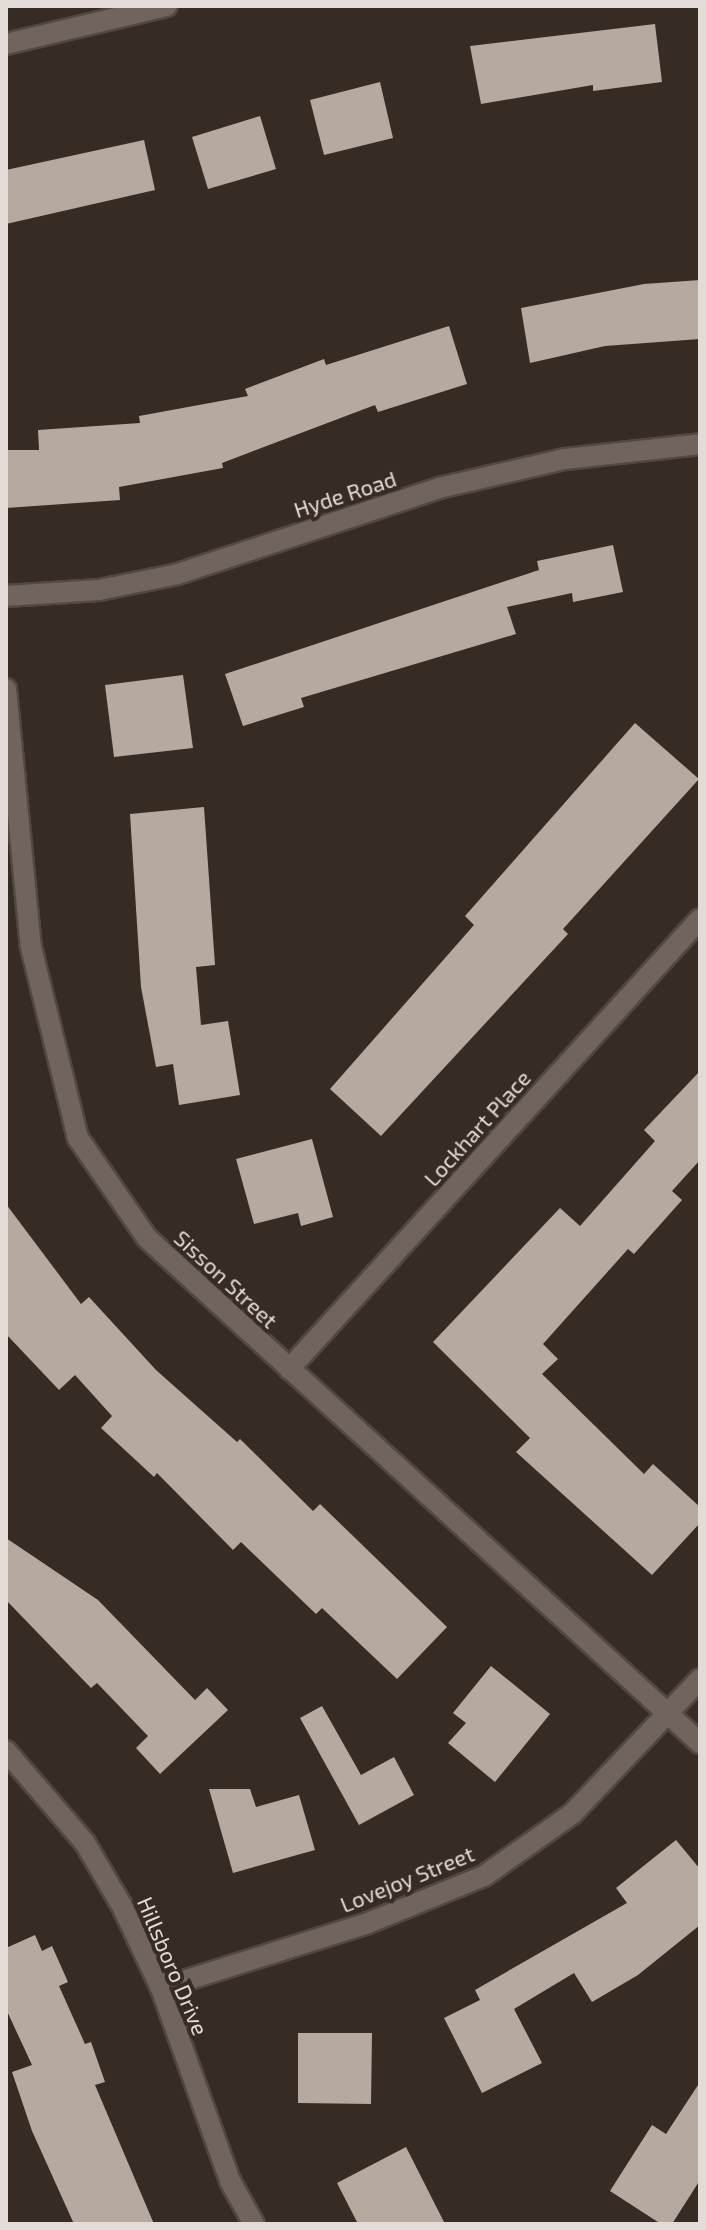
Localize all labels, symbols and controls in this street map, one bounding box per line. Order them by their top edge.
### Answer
street label: Hyde Road [290,465,400,523]
street label: Lockhart Place [418,1065,536,1191]
street label: Sisson Street [169,1225,283,1333]
street label: Lovejoy Street [336,1840,478,1918]
street label: Hillsboro Drive [132,1893,214,2039]

